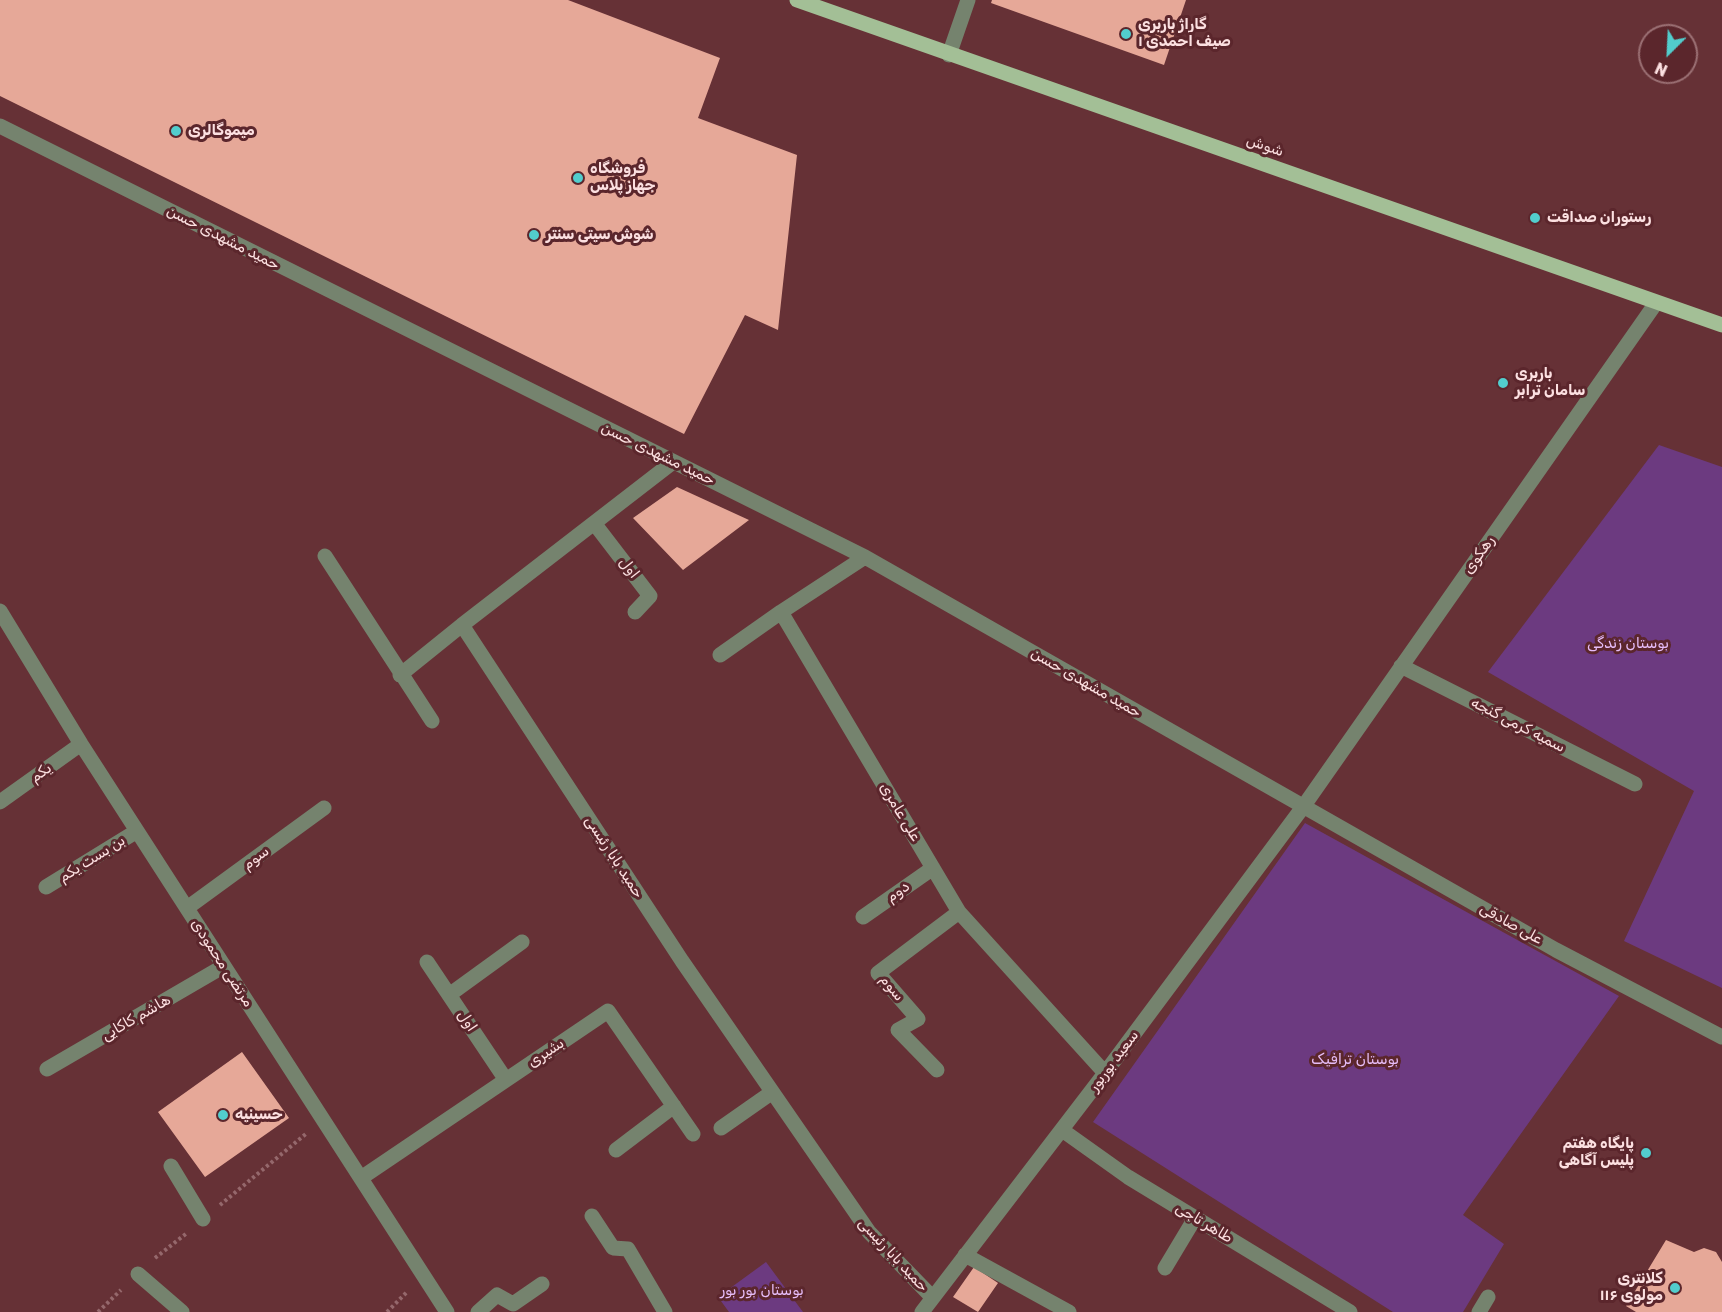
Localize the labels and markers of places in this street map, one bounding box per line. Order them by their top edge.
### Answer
place label: گاراژ باربری صیف احمدی ۱ [1138,16,1231,51]
marker: گاراژ باربری صیف احمدی ۱ [1119,27,1133,41]
place label: میموگالری [188,122,255,140]
marker: میموگالری [169,124,183,138]
place label: فروشگاه جهاز پلاس [590,160,655,195]
marker: فروشگاه جهاز پلاس [571,171,585,185]
place label: رستوران صداقت [1547,209,1652,227]
marker: رستوران صداقت [1528,211,1542,225]
place label: شوش سیتی سنتر [546,226,654,244]
marker: شوش سیتی سنتر [527,228,541,242]
place label: باربری سامان ترابر [1515,365,1585,400]
marker: باربری سامان ترابر [1496,376,1510,390]
place label: حسینیه [235,1106,283,1124]
marker: حسینیه [216,1108,230,1122]
place label: پایگاه هفتم پلیس آگاهی [1559,1135,1634,1170]
marker: پایگاه هفتم پلیس آگاهی [1639,1146,1653,1160]
place label: کلانتری ۱۱۶ مولوی [1600,1270,1663,1305]
marker: کلانتری ۱۱۶ مولوی [1668,1281,1682,1295]

